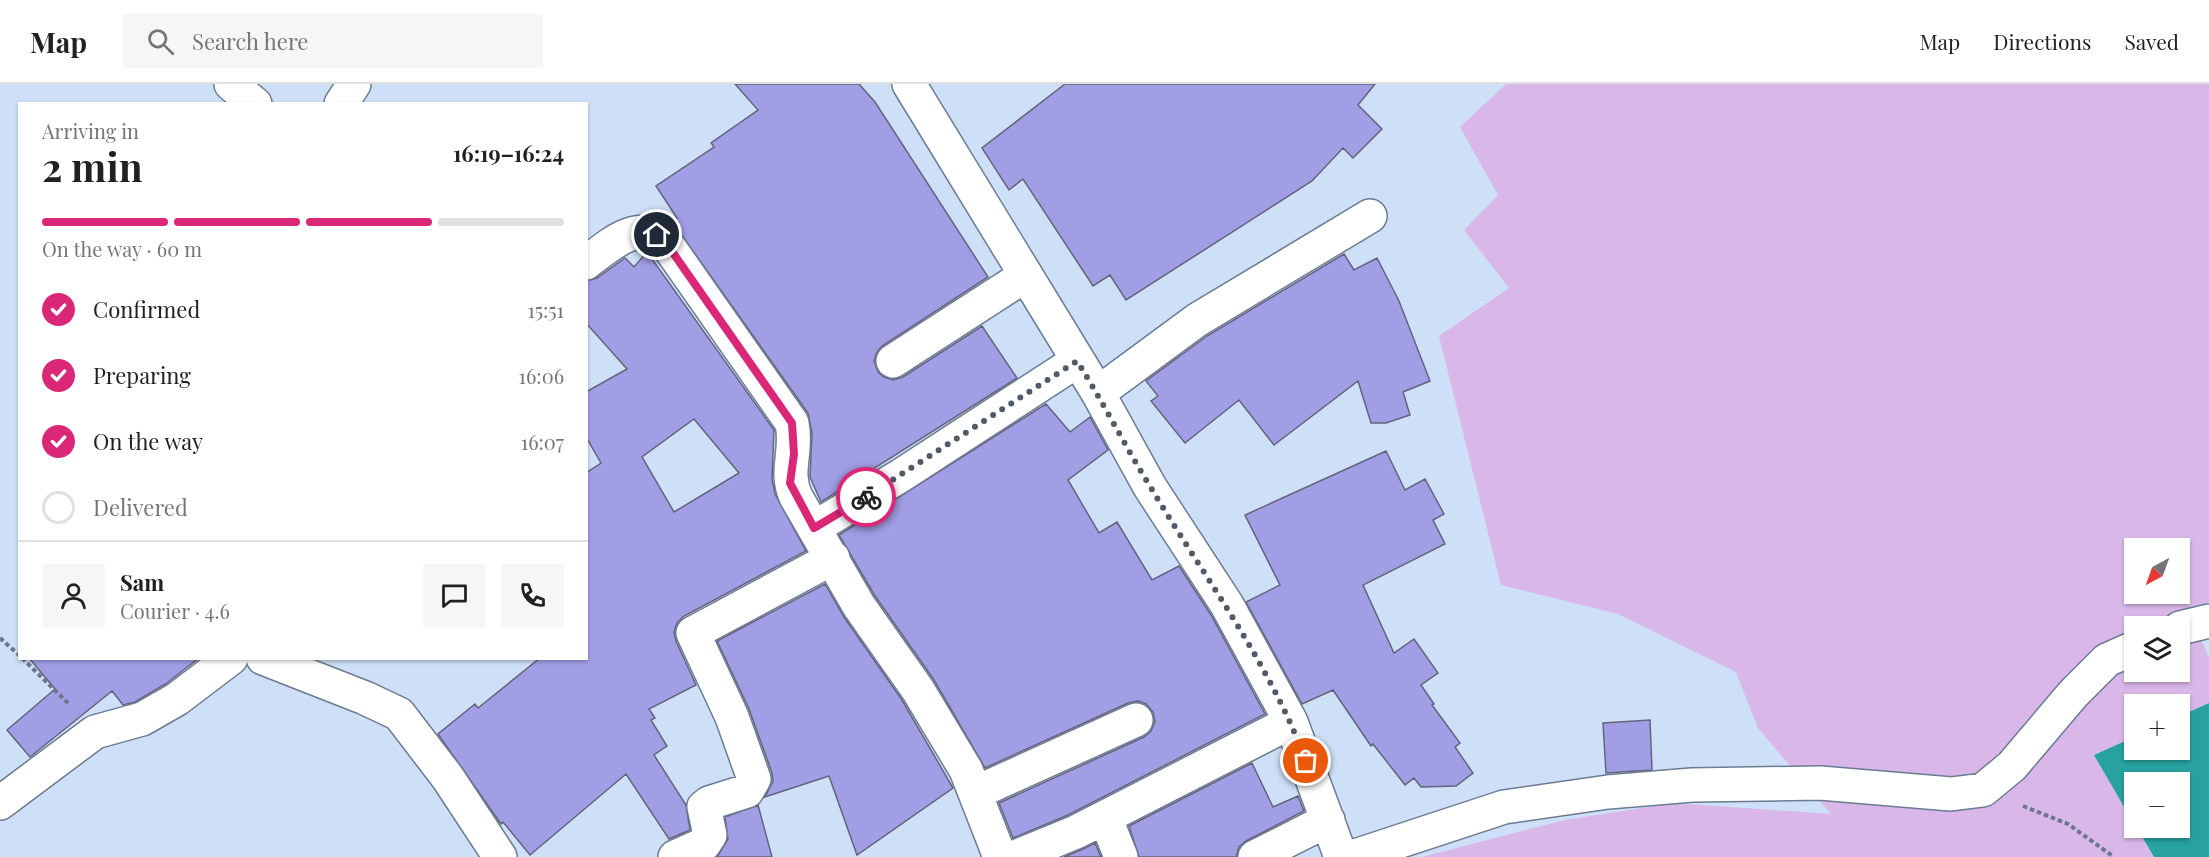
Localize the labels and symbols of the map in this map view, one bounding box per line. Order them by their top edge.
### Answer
pin [631,209,682,260]
courier [836,467,896,527]
north arrow [2124,538,2190,604]
pin [1280,735,1331,786]

